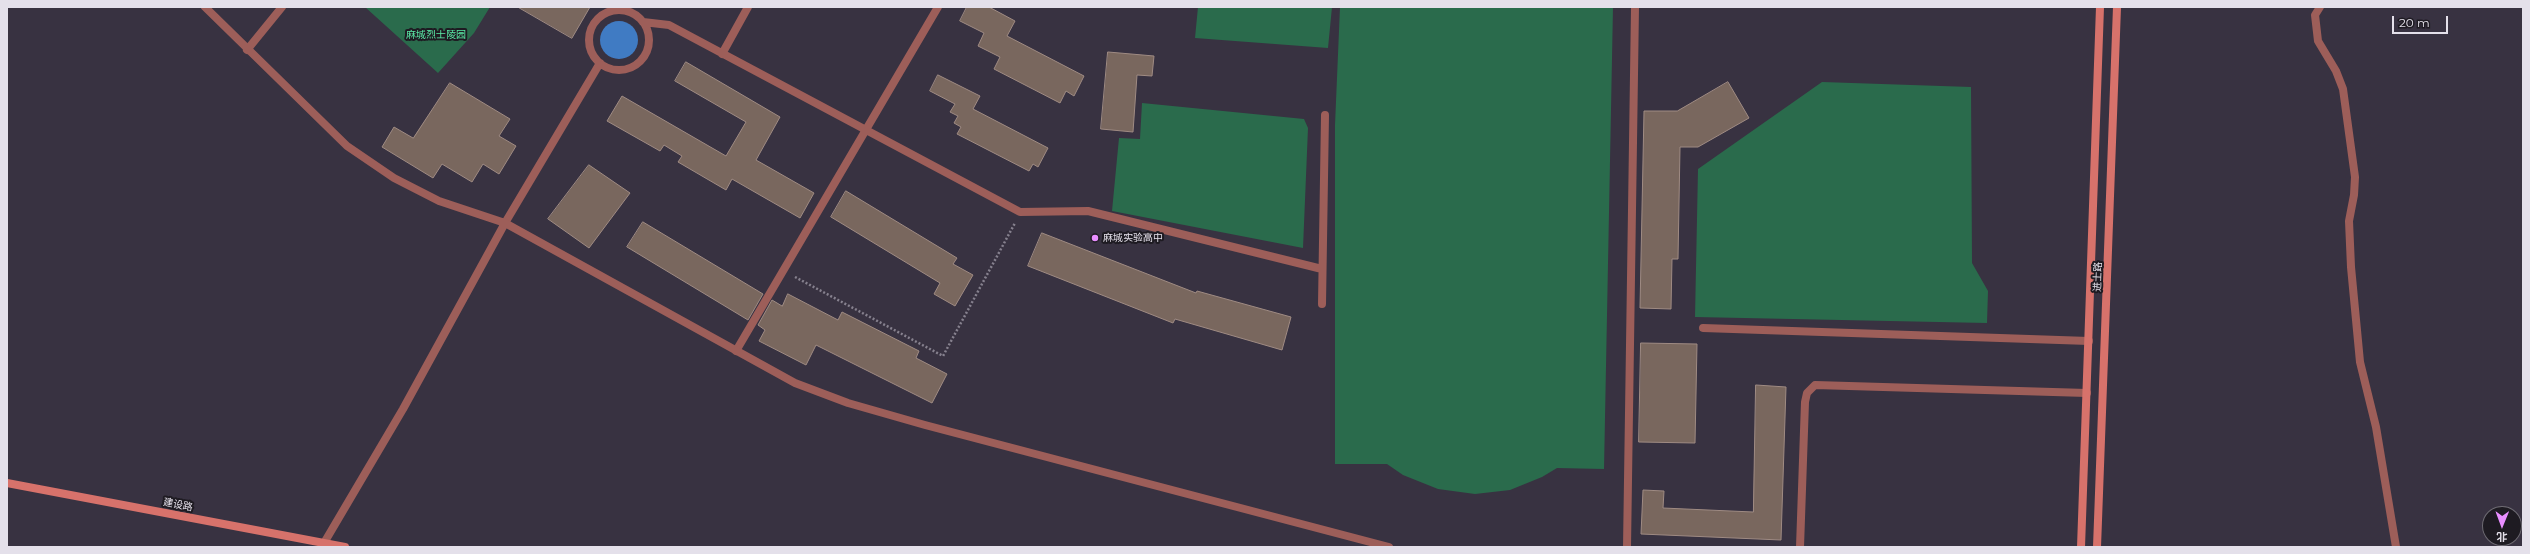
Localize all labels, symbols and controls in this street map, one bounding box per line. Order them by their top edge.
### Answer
scale bar [2394,8,2450,34]
text: 20 m [2399,15,2430,30]
park label: 麻城烈士陵园 [406,29,466,41]
place label: 麻城实验高中 [1103,232,1163,244]
marker: 麻城实验高中 [1090,233,1100,243]
street label: 进士路 [2091,262,2105,292]
street label: 建设路 [162,496,194,514]
north arrow [2482,506,2522,546]
text: 北 [2496,530,2507,544]

